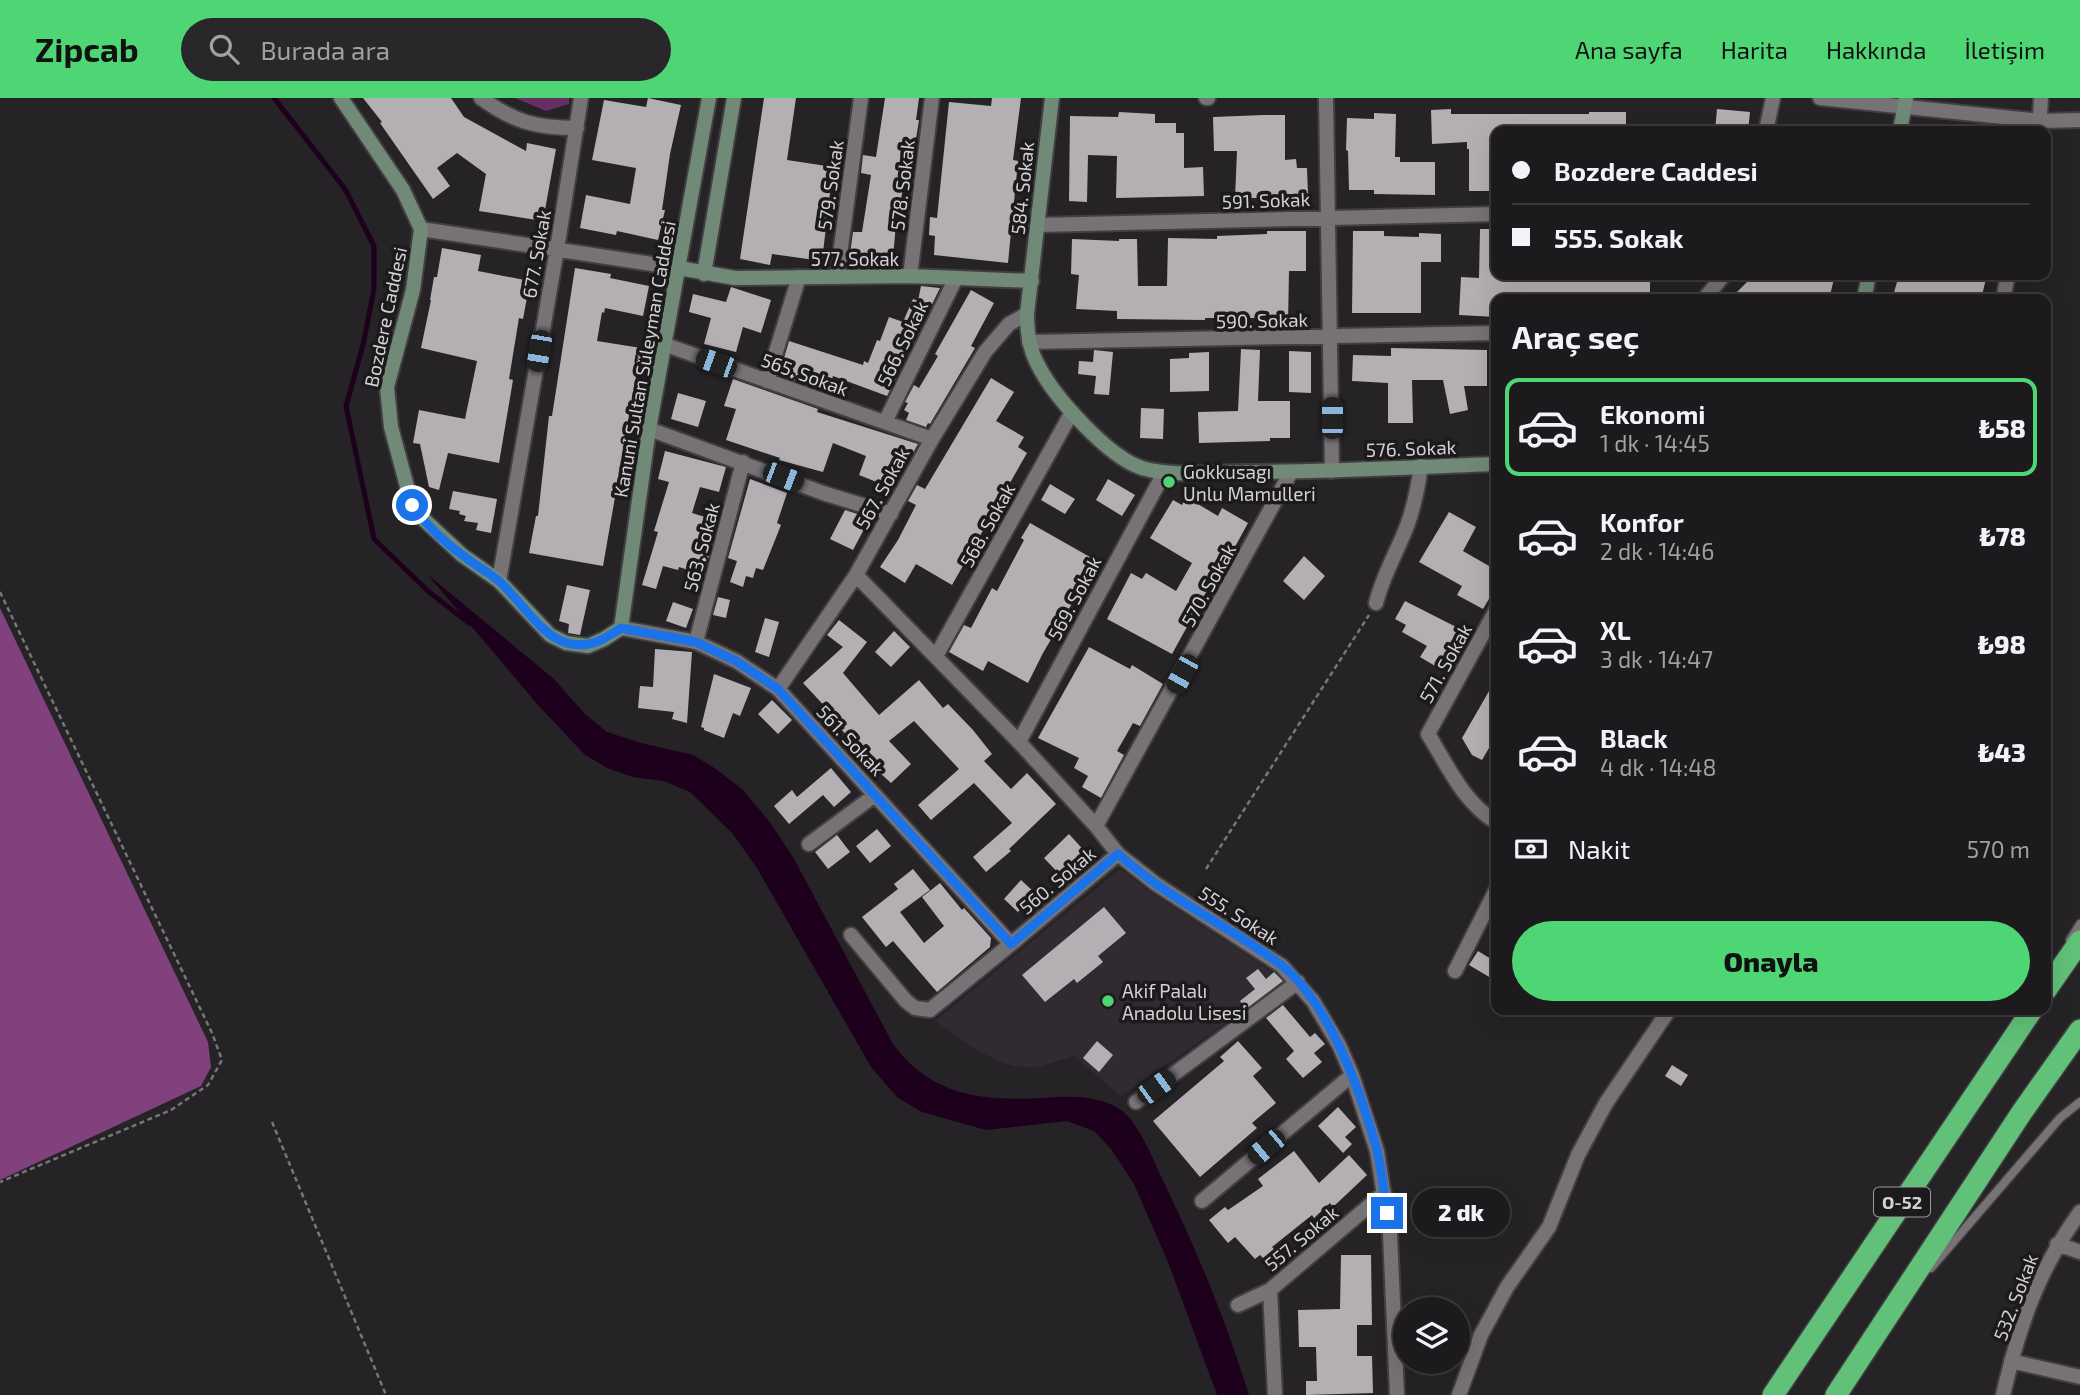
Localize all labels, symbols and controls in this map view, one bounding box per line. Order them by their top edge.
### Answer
search box [181,18,671,81]
text: Zipcab [35,29,139,69]
icon: search [205,30,243,68]
text: Burada ara [261,34,390,65]
text: Ana sayfa [1575,35,1683,64]
text: Harita [1721,35,1788,64]
text: Hakkında [1826,35,1926,64]
text: İletişim [1964,35,2045,64]
street label: 579. Sokak [812,138,848,231]
street label: 578. Sokak [885,138,919,232]
street label: 584. Sokak [1006,140,1038,236]
text: Bozdere Caddesi [1554,155,1758,186]
street label: 591. Sokak [1221,187,1311,213]
street label: 677. Sokak [517,208,555,300]
street label: Kanuni Sultan Süleyman Caddesi [608,219,680,499]
text: 555. Sokak [1554,222,1683,253]
street label: Bozdere Caddesi [359,245,411,389]
street label: 577. Sokak [811,247,900,270]
street label: 566. Sokak [872,296,933,389]
street label: 590. Sokak [1216,308,1309,332]
text: Araç seç [1512,317,1639,355]
car [526,328,553,374]
car [693,346,740,380]
street label: 565. Sokak [758,348,852,400]
icon: car [1516,396,1579,459]
car [1322,397,1343,439]
text: Ekonomi [1600,398,1706,429]
text: ₺58 [1979,412,2026,443]
text: 1 dk · 14:45 [1600,429,1710,457]
street label: 576. Sokak [1365,435,1457,461]
street label: 567. Sokak [850,443,914,533]
car [760,460,807,494]
place label: Gokkusagı Unlu Mamulleri [1183,460,1316,505]
marker: Gokkusagı Unlu Mamulleri [1161,474,1177,490]
street label: 568. Sokak [955,479,1020,571]
route start [396,489,428,521]
street label: 563. Sokak [678,500,724,594]
icon: car [1516,504,1579,567]
text: Konfor [1600,506,1684,537]
text: ₺78 [1979,520,2026,551]
text: 2 dk · 14:46 [1600,537,1714,565]
street label: 570. Sokak [1176,539,1240,630]
street label: 569. Sokak [1042,552,1106,644]
icon: car [1516,612,1579,675]
text: XL [1600,614,1631,645]
street label: 571. Sokak [1414,619,1476,707]
text: ₺98 [1978,628,2026,659]
text: 3 dk · 14:47 [1600,645,1713,673]
car [1163,651,1202,697]
street label: 561. Sokak [812,700,890,780]
icon: car [1516,720,1579,783]
text: Black [1600,722,1668,753]
text: ₺43 [1978,736,2026,767]
text: 4 dk · 14:48 [1600,753,1716,781]
icon: cash [1512,830,1550,868]
text: Nakit [1568,833,1630,864]
text: 570 m [1967,835,2030,863]
street label: 560. Sokak [1014,841,1100,918]
street label: 555. Sokak [1195,881,1283,949]
button: Onayla [1512,921,2030,1001]
place label: Akif Palalı Anadolu Lisesi [1122,979,1246,1024]
marker: Akif Palalı Anadolu Lisesi [1100,993,1116,1009]
car [1133,1066,1180,1108]
car [1244,1125,1289,1169]
callout: 2 dk [1412,1188,1510,1238]
road number: O-52 [1874,1188,1930,1217]
route end [1371,1197,1403,1229]
text: 2 dk [1438,1198,1484,1226]
street label: 557. Sokak [1260,1200,1343,1275]
street label: 532. Sokak [1988,1250,2042,1344]
map controls [1393,1297,1470,1374]
button: layers [1393,1297,1470,1374]

